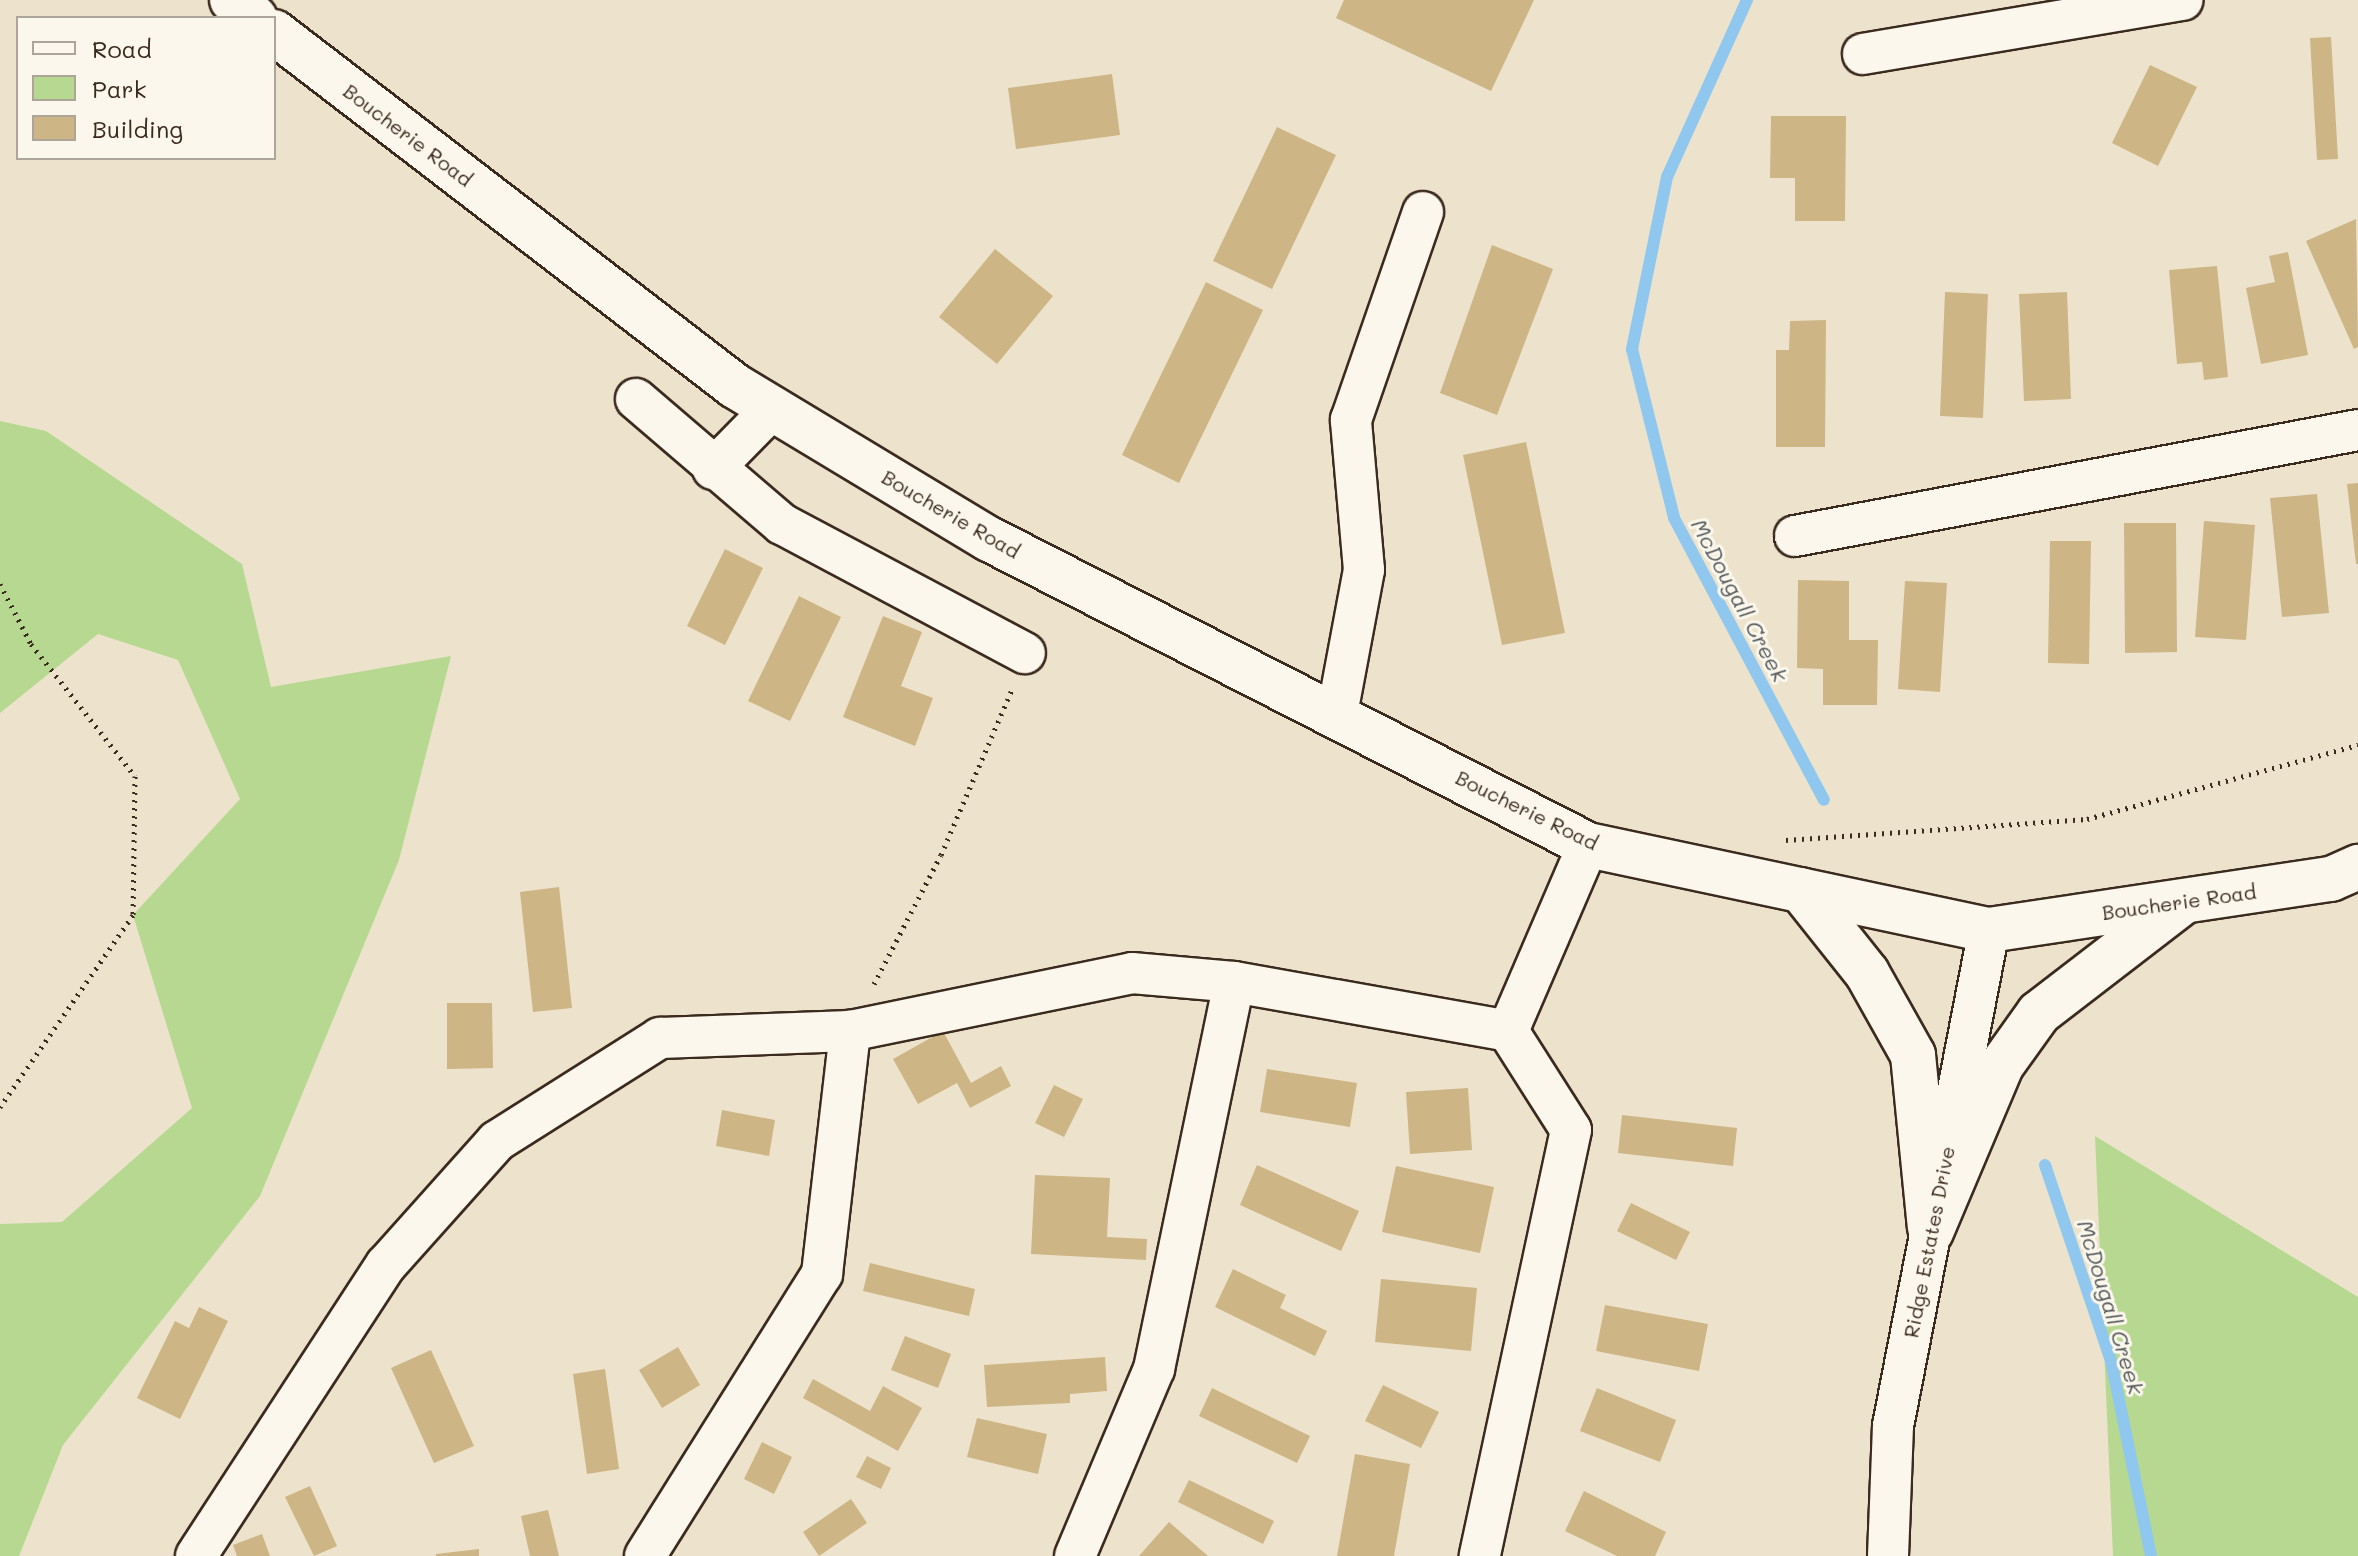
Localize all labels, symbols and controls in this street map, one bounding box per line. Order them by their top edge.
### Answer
legend [16,16,276,160]
text: Road [92,33,152,64]
text: Park [92,73,146,104]
street label: Boucherie Road [339,79,477,191]
text: Building [92,113,183,144]
street label: Boucherie Road [878,465,1024,563]
water label: McDougall Creek [1686,514,1794,686]
street label: Boucherie Road [1452,765,1602,855]
street label: Boucherie Road [2100,879,2258,925]
street label: Ridge Estates Drive [1899,1144,1959,1340]
water label: McDougall Creek [2072,1217,2150,1397]

